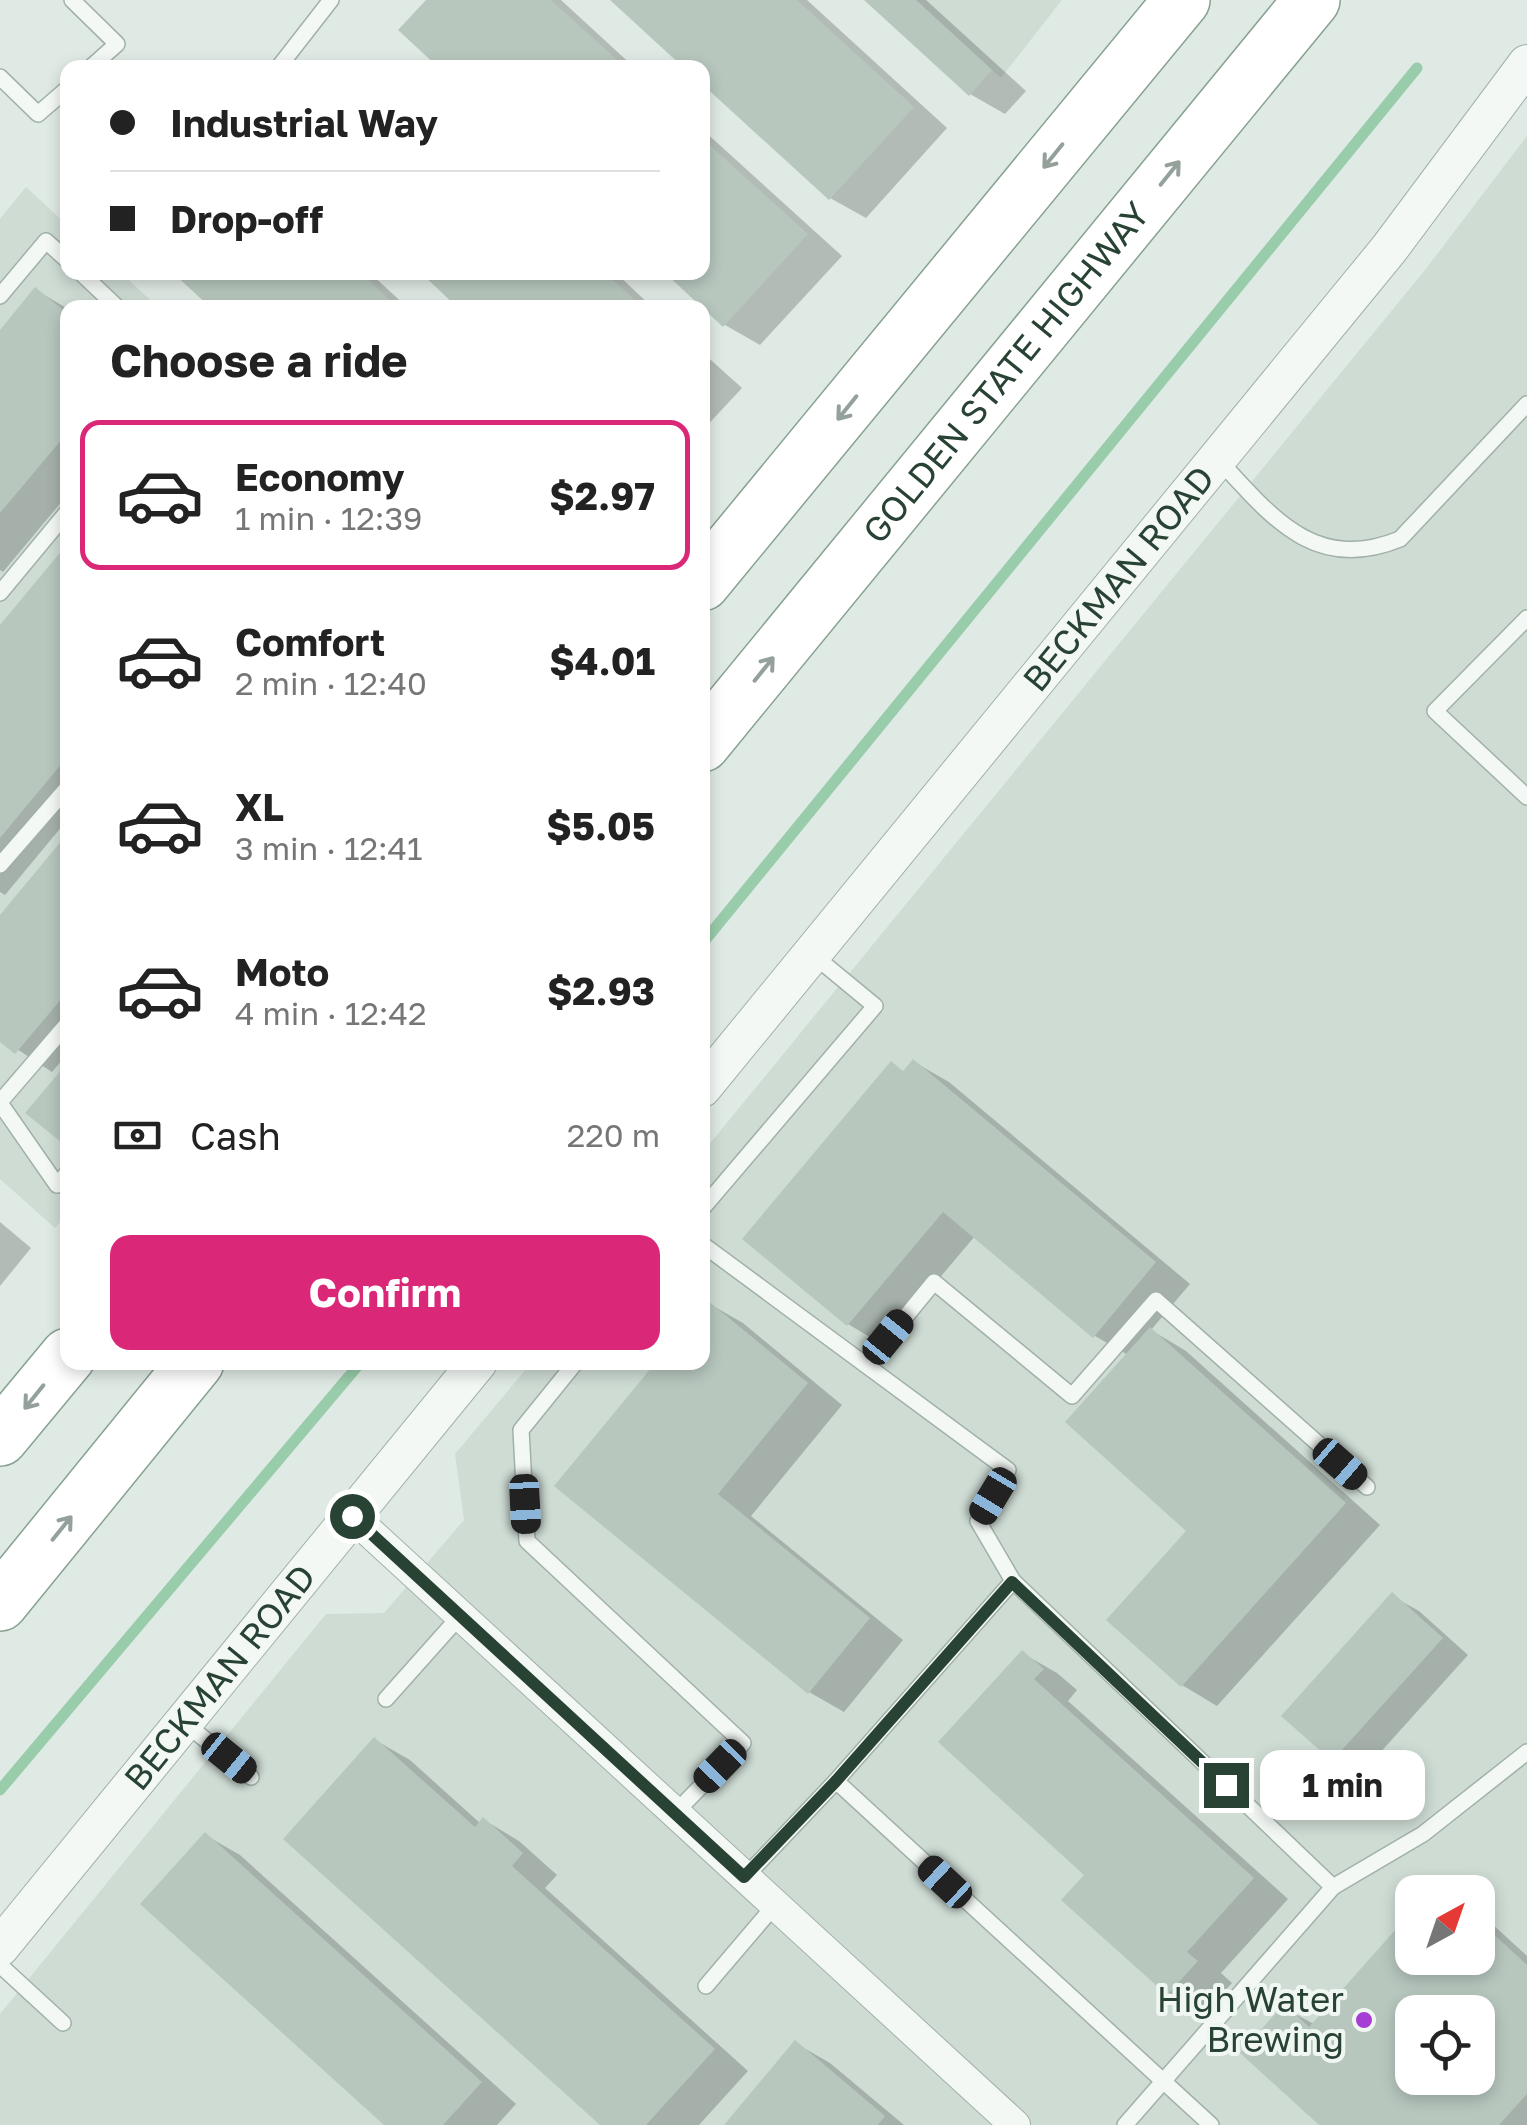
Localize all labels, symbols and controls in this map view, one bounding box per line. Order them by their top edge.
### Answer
text: Industrial Way [170,100,438,145]
one-way arrow [1042,143,1064,169]
one-way arrow [1159,161,1181,187]
street label: GOLDEN STATE HIGHWAY [854,193,1158,551]
text: Drop-off [170,196,323,241]
text: Choose a ride [110,333,408,387]
one-way arrow [836,394,858,420]
icon: car [115,450,205,540]
text: Economy [235,454,404,499]
street label: BECKMAN ROAD [1014,457,1223,699]
text: $2.97 [549,473,655,518]
text: 1 min · 12:39 [235,499,422,537]
icon: car [115,615,205,705]
text: Comfort [235,619,385,664]
text: $4.01 [549,638,655,683]
one-way arrow [753,656,775,682]
text: 2 min · 12:40 [235,664,427,702]
icon: car [115,780,205,870]
text: XL [235,784,284,829]
text: $5.05 [546,803,655,848]
text: 3 min · 12:41 [235,829,423,867]
icon: car [115,945,205,1035]
text: Moto [235,949,329,994]
text: $2.93 [547,968,655,1013]
text: 4 min · 12:42 [235,994,426,1032]
icon: cash [110,1108,165,1163]
text: Cash [190,1113,281,1158]
text: 220 m [567,1116,660,1154]
button: Confirm [110,1235,660,1350]
car [857,1304,919,1370]
one-way arrow [23,1383,45,1409]
car [1308,1433,1372,1495]
car [965,1463,1021,1529]
car [508,1473,542,1535]
route start [330,1494,375,1539]
one-way arrow [50,1515,72,1541]
street label: BECKMAN ROAD [115,1556,324,1798]
car [196,1727,262,1789]
car [688,1734,752,1798]
callout: 1 min [1261,1750,1426,1820]
route end [1204,1763,1249,1808]
text: 1 min [1302,1766,1383,1804]
car [913,1851,977,1913]
north arrow [1395,1875,1495,1975]
map controls [1395,1875,1495,2095]
place label: High Water Brewing [1157,1978,1344,2060]
button: locate [1395,1995,1495,2095]
marker: High Water Brewing [1353,2009,1375,2031]

